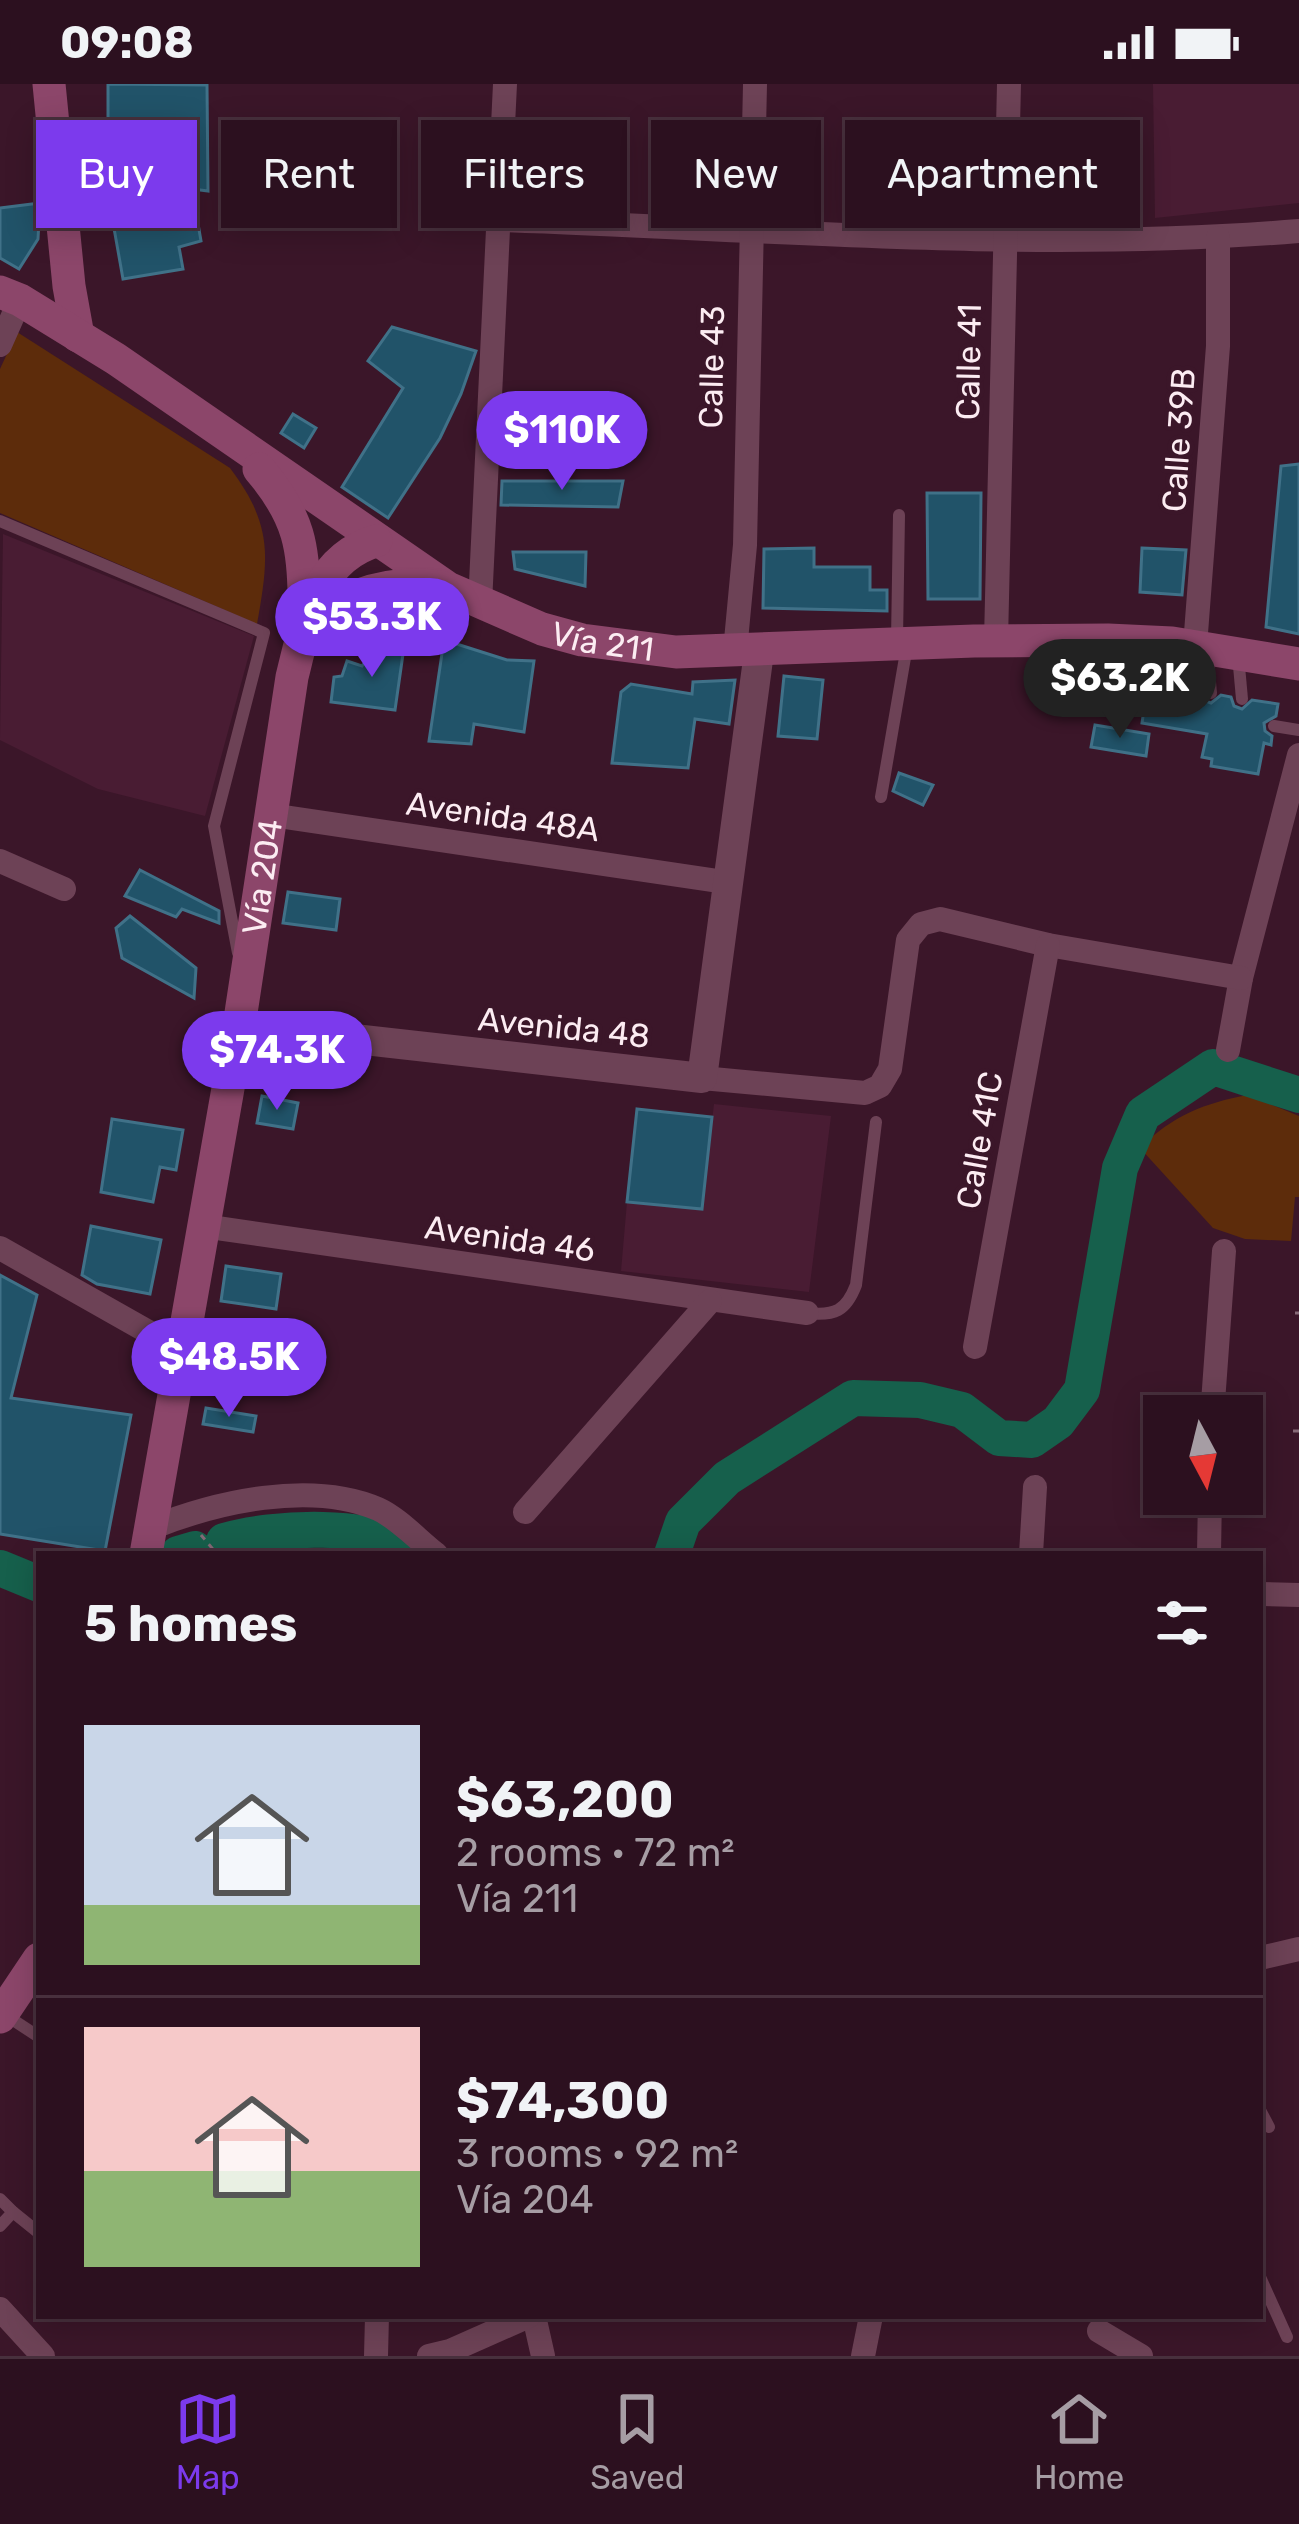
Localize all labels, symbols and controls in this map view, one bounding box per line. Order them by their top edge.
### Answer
text: 09:08 [60,16,194,69]
chip: Buy [36,120,197,228]
chip: Rent [221,120,397,228]
chip: Filters [421,120,627,228]
chip: New [651,120,821,228]
chip: Apartment [845,120,1140,228]
street label: Calle 41 [948,303,989,421]
street label: Calle 43 [691,305,732,429]
street label: Calle 39B [1154,367,1203,513]
pin: $110K [478,391,646,493]
text: $110K [503,407,621,453]
pin: $53.3K [274,578,470,680]
text: $53.3K [302,594,442,640]
street label: Vía 211 [547,613,656,669]
pin: $63.2K [1022,639,1218,741]
text: $63.2K [1050,655,1190,701]
street label: Avenida 48A [404,784,602,849]
street label: Vía 204 [234,816,290,938]
street label: Avenida 48 [476,999,652,1056]
pin: $74.3K [179,1011,375,1113]
text: $74.3K [209,1027,345,1073]
street label: Calle 41C [948,1068,1011,1212]
street label: Avenida 46 [422,1207,598,1270]
pin: $48.5K [131,1318,327,1420]
text: $48.5K [158,1334,300,1380]
north arrow [1143,1395,1263,1515]
map controls [1143,1395,1263,1515]
icon: filters [1149,1590,1215,1656]
text: 5 homes [84,1593,297,1654]
text: $63,200 [456,1769,674,1830]
icon: home [180,1773,324,1917]
text: 2 rooms · 72 m² [456,1830,735,1876]
text: Vía 211 [456,1876,578,1922]
text: $74,300 [456,2070,669,2131]
icon: home [180,2075,324,2219]
text: 3 rooms · 92 m² [456,2131,738,2177]
text: Vía 204 [456,2177,594,2223]
tab: Map [175,2386,241,2497]
tab: Saved [590,2386,684,2497]
tab: Home [1034,2386,1124,2497]

